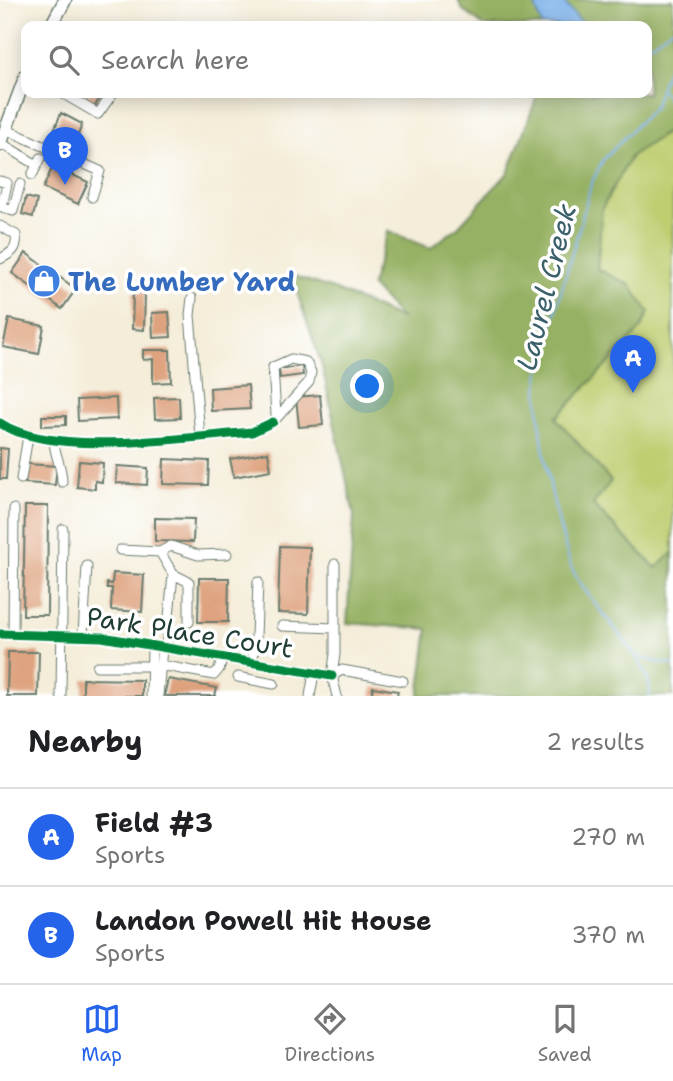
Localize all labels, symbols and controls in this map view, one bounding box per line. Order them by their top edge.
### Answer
search box [21,21,652,98]
icon: search [45,41,83,79]
text: Search here [101,42,250,77]
pin: B [42,127,88,185]
water label: Laurel Creek [507,200,585,374]
shop icon: The Lumber Yard [25,262,63,300]
place label: The Lumber Yard [68,264,295,299]
pin: A [610,335,656,393]
your location [350,369,384,403]
street label: Park Place Court [84,598,296,666]
text: Nearby [28,721,143,762]
text: 2 results [546,727,645,757]
text: Field #3 [95,805,213,840]
text: A [42,822,60,852]
text: 270 m [571,822,645,852]
text: Sports [95,840,166,870]
text: Landon Powell Hit House [95,903,432,938]
text: B [44,920,58,950]
text: 370 m [572,920,645,950]
text: Sports [95,938,166,968]
tab: Map [81,1000,122,1067]
tab: Directions [285,1000,375,1067]
tab: Saved [538,1000,592,1067]

